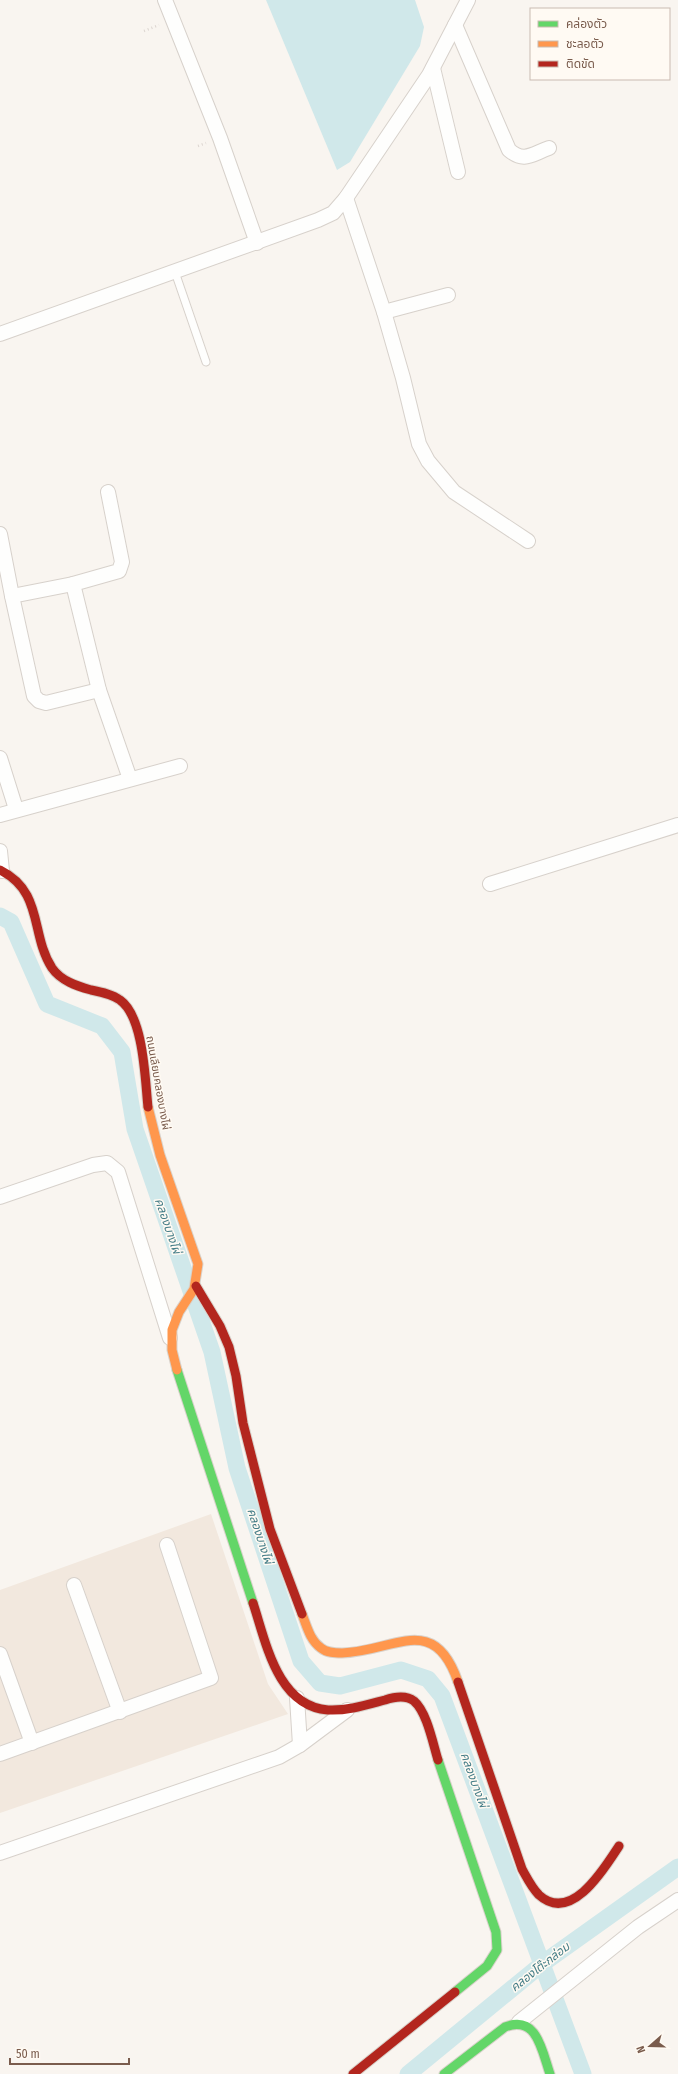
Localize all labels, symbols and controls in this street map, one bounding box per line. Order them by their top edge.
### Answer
legend [530,8,670,80]
text: คล่องตัว [566,17,607,31]
text: ชะลอตัว [566,37,604,51]
text: ติดขัด [566,57,595,71]
street label: ถนนเลียบคลองบางไผ่ [143,1035,173,1131]
water label: คลองบางไผ่ [152,1197,185,1257]
water label: คลองบางไผ่ [244,1506,276,1567]
water label: คลองบางไผ่ [458,1751,491,1811]
water label: คลองโต๊ะกล่อม [508,1939,574,1994]
north arrow [630,2026,670,2066]
scale bar [10,2040,129,2066]
text: N [634,2044,648,2055]
text: 50 m [16,2047,40,2061]

